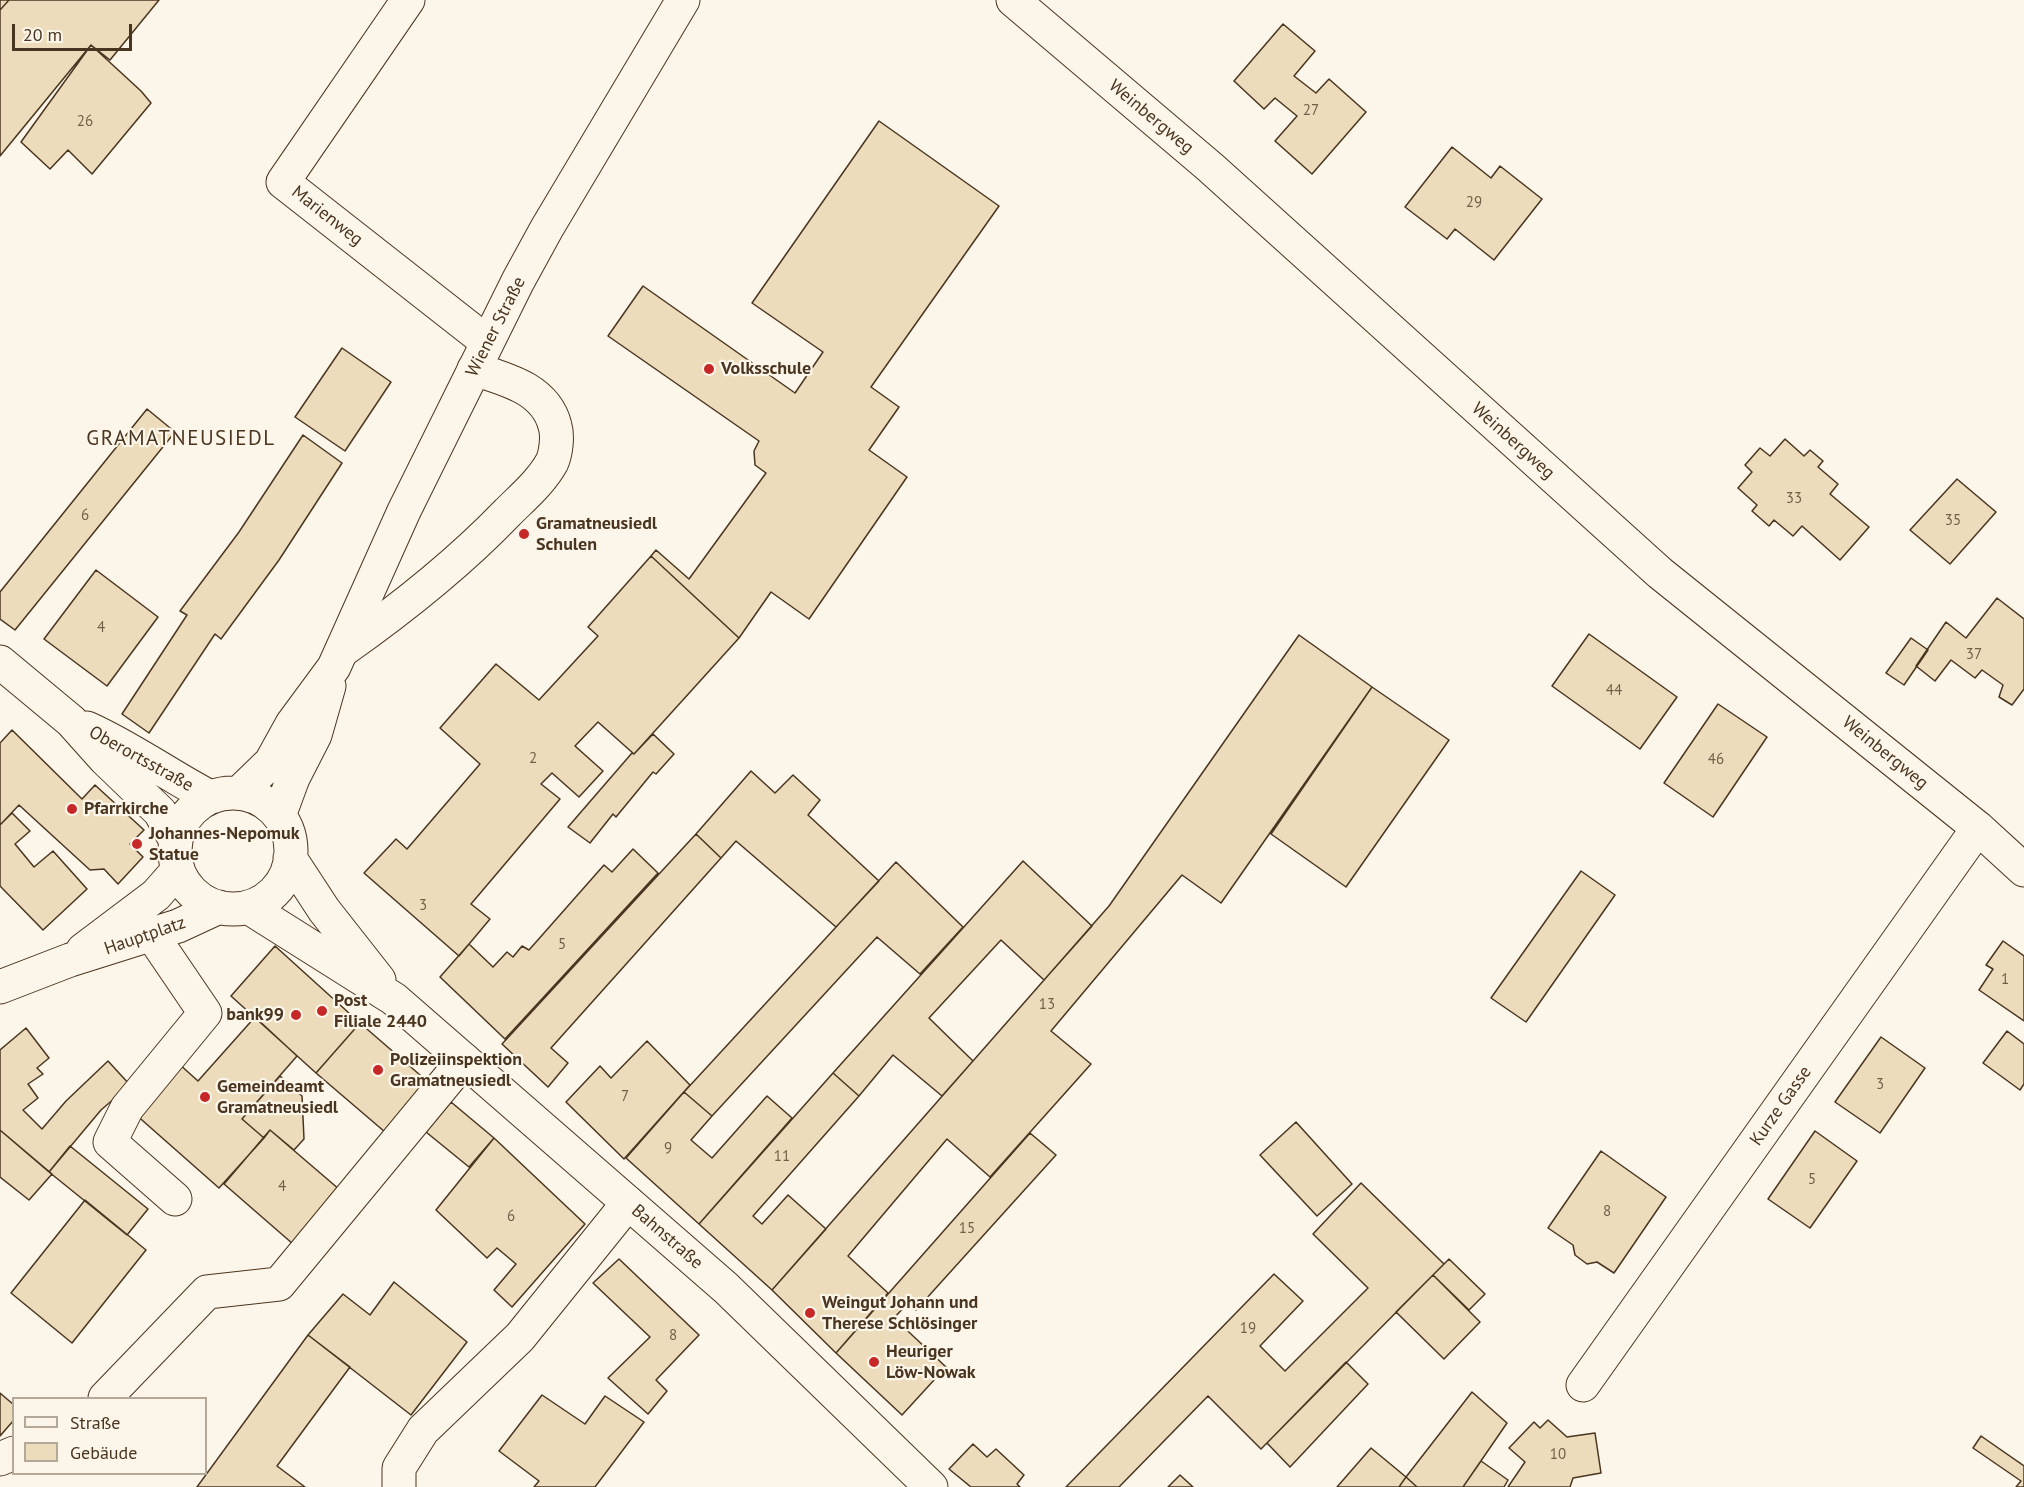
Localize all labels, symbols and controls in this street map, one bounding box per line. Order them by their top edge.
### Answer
scale bar [15,12,135,50]
text: 20 m [23,23,62,46]
street label: Weinbergweg [1104,75,1198,159]
house number: 27 [1303,102,1319,120]
house number: 26 [77,113,93,131]
street label: Marienweg [287,181,367,251]
house number: 29 [1466,194,1482,212]
street label: Wiener Straße [462,273,530,381]
place label: Volksschule [721,358,811,380]
marker: Volksschule [702,362,716,376]
street label: Weinbergweg [1467,398,1559,484]
district label: GRAMATNEUSIEDL [86,426,276,452]
house number: 33 [1786,490,1802,508]
house number: 6 [81,507,89,525]
house number: 35 [1945,512,1961,530]
place label: Gramatneusiedl Schulen [536,513,657,556]
marker: Gramatneusiedl Schulen [517,527,531,541]
house number: 4 [97,619,105,637]
house number: 37 [1966,646,1982,664]
house number: 44 [1606,682,1622,700]
street label: Weinbergweg [1838,712,1932,794]
street label: Oberortsstraße [85,721,197,797]
house number: 2 [529,750,537,768]
house number: 46 [1708,751,1724,769]
place label: Pfarrkirche [84,798,168,820]
marker: Pfarrkirche [65,802,79,816]
place label: Johannes-Nepomuk Statue [149,823,300,866]
marker: Johannes-Nepomuk Statue [130,837,144,851]
house number: 3 [419,897,427,915]
street label: Hauptplatz [101,912,189,960]
house number: 5 [558,936,566,954]
house number: 1 [2001,971,2009,989]
place label: Post Filiale 2440 [334,990,427,1032]
house number: 13 [1039,996,1055,1014]
place label: bank99 [226,1004,284,1026]
marker: Post Filiale 2440 [315,1004,329,1018]
marker: bank99 [289,1008,303,1022]
place label: Polizeiinspektion Gramatneusiedl [390,1049,522,1092]
street label: Kurze Gasse [1746,1062,1816,1150]
marker: Polizeiinspektion Gramatneusiedl [371,1063,385,1077]
place label: Gemeindeamt Gramatneusiedl [217,1076,338,1118]
house number: 3 [1876,1076,1884,1094]
house number: 7 [621,1088,629,1106]
marker: Gemeindeamt Gramatneusiedl [198,1090,212,1104]
house number: 9 [664,1140,672,1158]
house number: 11 [774,1148,790,1166]
house number: 5 [1808,1171,1816,1189]
house number: 4 [278,1178,286,1196]
street label: Bahnstraße [627,1200,707,1274]
house number: 8 [1603,1203,1611,1221]
house number: 6 [507,1208,515,1226]
house number: 15 [959,1220,975,1238]
place label: Weingut Johann und Therese Schlösinger [822,1292,978,1334]
marker: Weingut Johann und Therese Schlösinger [803,1306,817,1320]
house number: 19 [1240,1320,1256,1338]
house number: 8 [669,1327,677,1345]
place label: Heuriger Löw-Nowak [886,1341,976,1384]
marker: Heuriger Löw-Nowak [867,1355,881,1369]
legend [12,1397,207,1475]
text: Straße [70,1411,121,1434]
text: Gebäude [70,1441,137,1464]
house number: 10 [1550,1446,1566,1464]

